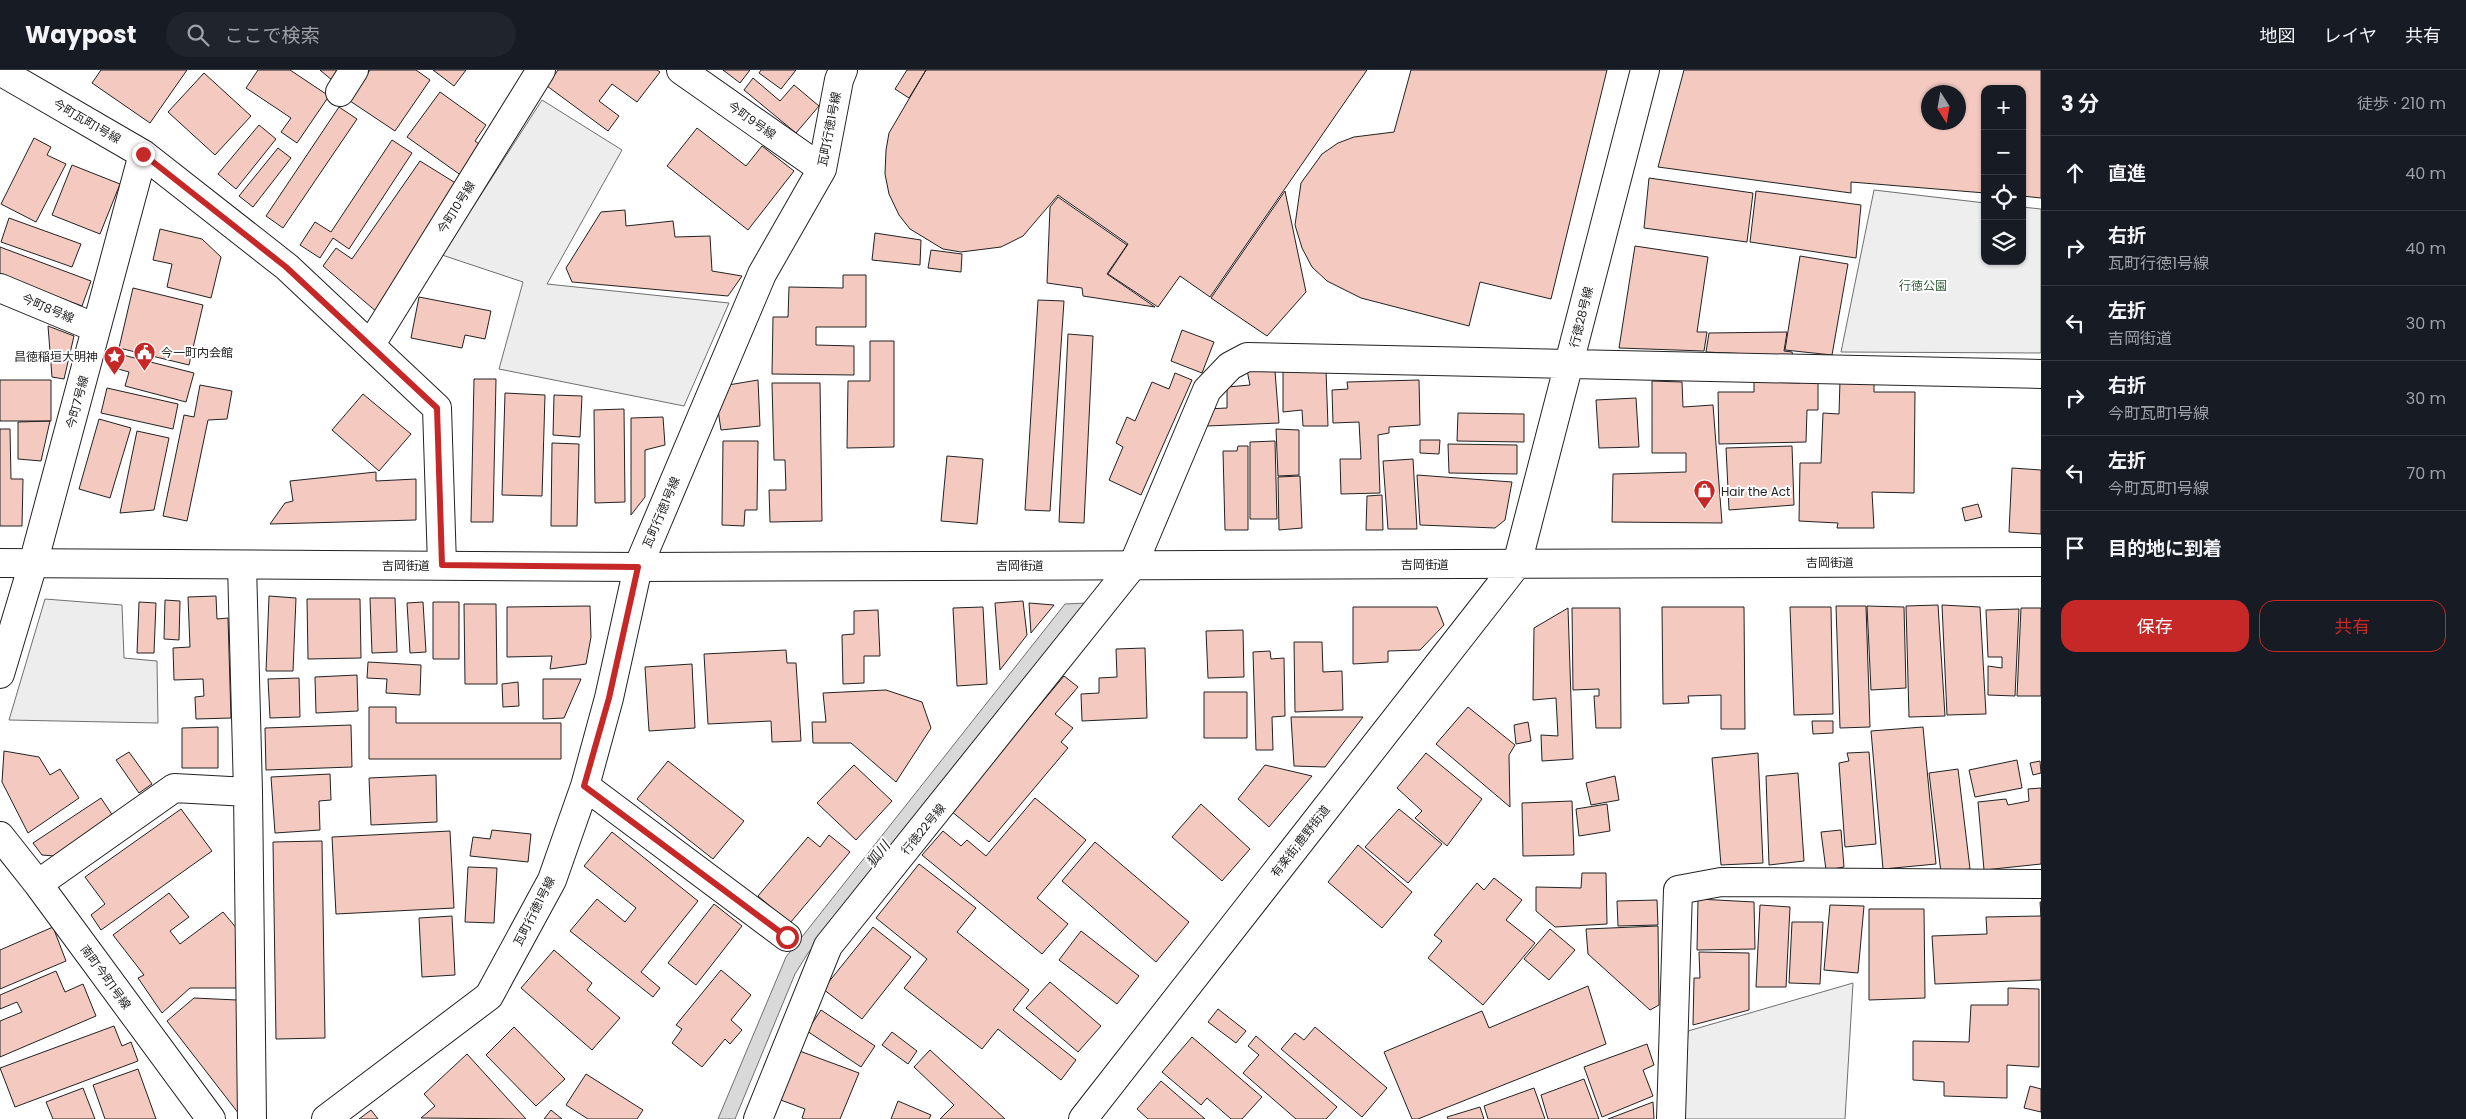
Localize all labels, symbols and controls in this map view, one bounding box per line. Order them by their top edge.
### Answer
search box [166,12,516,57]
text: Waypost [25,18,136,51]
icon: search [184,21,212,49]
text: ここで検索 [224,22,319,49]
text: 地図 [2260,23,2296,48]
text: レイヤ [2324,23,2377,48]
text: 共有 [2405,23,2441,48]
north arrow [1921,85,1966,130]
map controls [1981,85,2026,265]
button: + [1981,85,2026,130]
text: 3 分 [2061,89,2099,118]
street label: 瓦町行徳1号線 [813,90,845,168]
text: 徒歩 · 210 m [2357,92,2446,115]
street label: 今町瓦町1号線 [50,95,124,147]
street label: 今町9号線 [724,97,780,143]
button: − [1981,130,2026,175]
route end [132,143,155,166]
icon: ahead [2061,159,2089,187]
text: 直進 [2108,160,2146,187]
text: 40 m [2405,162,2446,185]
button: locate [1981,175,2026,220]
street label: 今町10号線 [433,177,479,237]
button: layers [1981,220,2026,265]
text: 右折 [2108,222,2146,249]
icon: right [2061,234,2089,262]
text: 40 m [2405,237,2446,260]
text: 瓦町行徳1号線 [2108,252,2209,275]
park label: 行徳公園 [1899,277,1947,294]
street label: 行徳28号線 [1565,285,1597,349]
street label: 今町8号線 [19,289,77,327]
text: 左折 [2108,297,2146,324]
icon: left [2061,309,2089,337]
text: 30 m [2406,312,2446,335]
text: 吉岡街道 [2108,327,2172,350]
public building icon: 今一町内会館 [133,340,157,371]
place icon: 昌徳稲垣大明神 [102,344,126,375]
place label: 今一町内会館 [161,344,233,361]
place label: 昌徳稲垣大明神 [14,348,98,365]
text: 右折 [2108,372,2146,399]
street label: 今町7号線 [62,373,92,431]
icon: right [2061,384,2089,412]
text: 30 m [2406,387,2446,410]
text: 今町瓦町1号線 [2108,402,2209,425]
text: 左折 [2108,447,2146,474]
icon: left [2061,459,2089,487]
text: 70 m [2406,462,2446,485]
street label: 瓦町行徳1号線 [638,474,684,550]
text: 今町瓦町1号線 [2108,477,2209,500]
shop icon: Hair the Act [1693,479,1717,510]
place label: Hair the Act [1721,483,1790,500]
icon: arrive [2061,534,2089,562]
text: 目的地に到着 [2108,535,2222,562]
street label: 吉岡街道 [1806,554,1854,571]
street label: 吉岡街道 [1401,556,1449,573]
street label: 吉岡街道 [382,557,430,574]
street label: 吉岡街道 [996,557,1044,574]
button: 保存 [2061,600,2249,652]
button: 共有 [2259,600,2446,652]
street label: 行徳22号線 [897,800,949,858]
street label: 有楽街;鹿野街道 [1266,801,1334,881]
water label: 狐川 [862,835,896,871]
street label: 瓦町行徳1号線 [509,873,559,949]
route start [776,926,799,949]
street label: 南町今町1号線 [77,941,135,1013]

